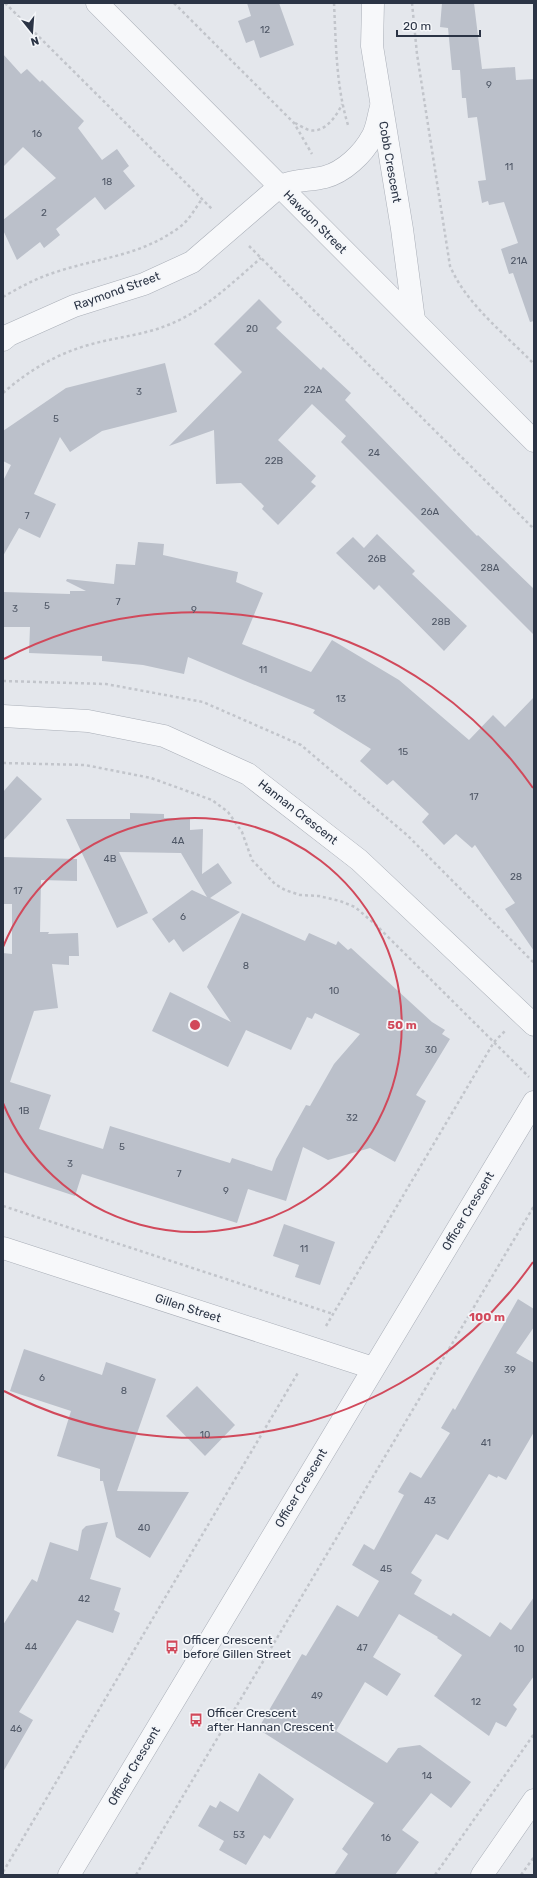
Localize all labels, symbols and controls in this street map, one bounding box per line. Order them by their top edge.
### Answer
north arrow [12,12,52,52]
scale bar [397,12,480,38]
text: 20 m [403,19,431,33]
house number: 12 [260,24,270,36]
text: N [29,34,40,48]
house number: 9 [486,79,492,91]
street label: Cobb Crescent [376,120,404,204]
house number: 16 [32,128,42,140]
house number: 11 [505,161,513,173]
house number: 18 [102,176,112,188]
street label: Hawdon Street [281,188,350,257]
house number: 2 [41,207,47,219]
house number: 21A [511,255,528,267]
street label: Raymond Street [72,269,162,313]
house number: 20 [246,323,258,335]
house number: 22A [304,384,323,396]
house number: 3 [136,386,142,398]
house number: 5 [53,413,59,425]
house number: 24 [368,447,380,459]
house number: 22B [265,455,284,467]
house number: 26A [421,506,440,518]
house number: 7 [24,510,30,522]
house number: 26B [368,553,387,565]
house number: 28A [481,562,500,574]
house number: 7 [115,596,121,608]
house number: 5 [44,600,50,612]
house number: 3 [12,603,18,615]
house number: 9 [191,604,197,616]
house number: 28B [432,616,451,628]
house number: 11 [259,664,267,676]
house number: 13 [336,693,346,705]
house number: 15 [398,746,408,758]
street label: Hannan Crescent [255,777,341,848]
house number: 17 [469,791,479,803]
house number: 4A [172,835,185,847]
house number: 4B [104,853,117,865]
house number: 28 [510,871,522,883]
house number: 17 [13,885,23,897]
house number: 6 [180,911,186,923]
house number: 8 [243,960,249,972]
house number: 10 [329,985,339,997]
centre of rings [188,1018,202,1032]
text: 50 m [387,1018,417,1032]
house number: 30 [425,1044,437,1056]
house number: 1B [19,1105,30,1117]
house number: 32 [346,1112,358,1124]
house number: 5 [119,1141,125,1153]
house number: 3 [67,1158,73,1170]
house number: 7 [176,1168,182,1180]
street label: Officer Crescent [439,1169,497,1253]
house number: 9 [223,1185,229,1197]
house number: 11 [300,1243,308,1255]
street label: Gillen Street [153,1291,223,1325]
text: 100 m [469,1310,505,1324]
house number: 39 [504,1364,516,1376]
house number: 6 [39,1372,45,1384]
house number: 8 [121,1385,127,1397]
house number: 10 [200,1429,210,1441]
house number: 41 [481,1437,491,1449]
street label: Officer Crescent [272,1446,330,1530]
house number: 43 [424,1495,436,1507]
house number: 40 [138,1522,150,1534]
house number: 45 [380,1563,392,1575]
house number: 42 [78,1593,90,1605]
place label: Officer Crescent before Gillen Street [183,1633,291,1661]
bus stop icon: Officer Crescent before Gillen Street [164,1639,180,1655]
house number: 44 [25,1641,37,1653]
house number: 47 [356,1642,368,1654]
house number: 10 [514,1643,524,1655]
house number: 49 [311,1690,323,1702]
house number: 12 [471,1696,481,1708]
place label: Officer Crescent after Hannan Crescent [207,1706,334,1734]
bus stop icon: Officer Crescent after Hannan Crescent [188,1712,204,1728]
house number: 46 [10,1723,22,1735]
street label: Officer Crescent [105,1724,163,1808]
house number: 14 [422,1770,432,1782]
house number: 53 [233,1829,245,1841]
house number: 16 [381,1832,391,1844]

